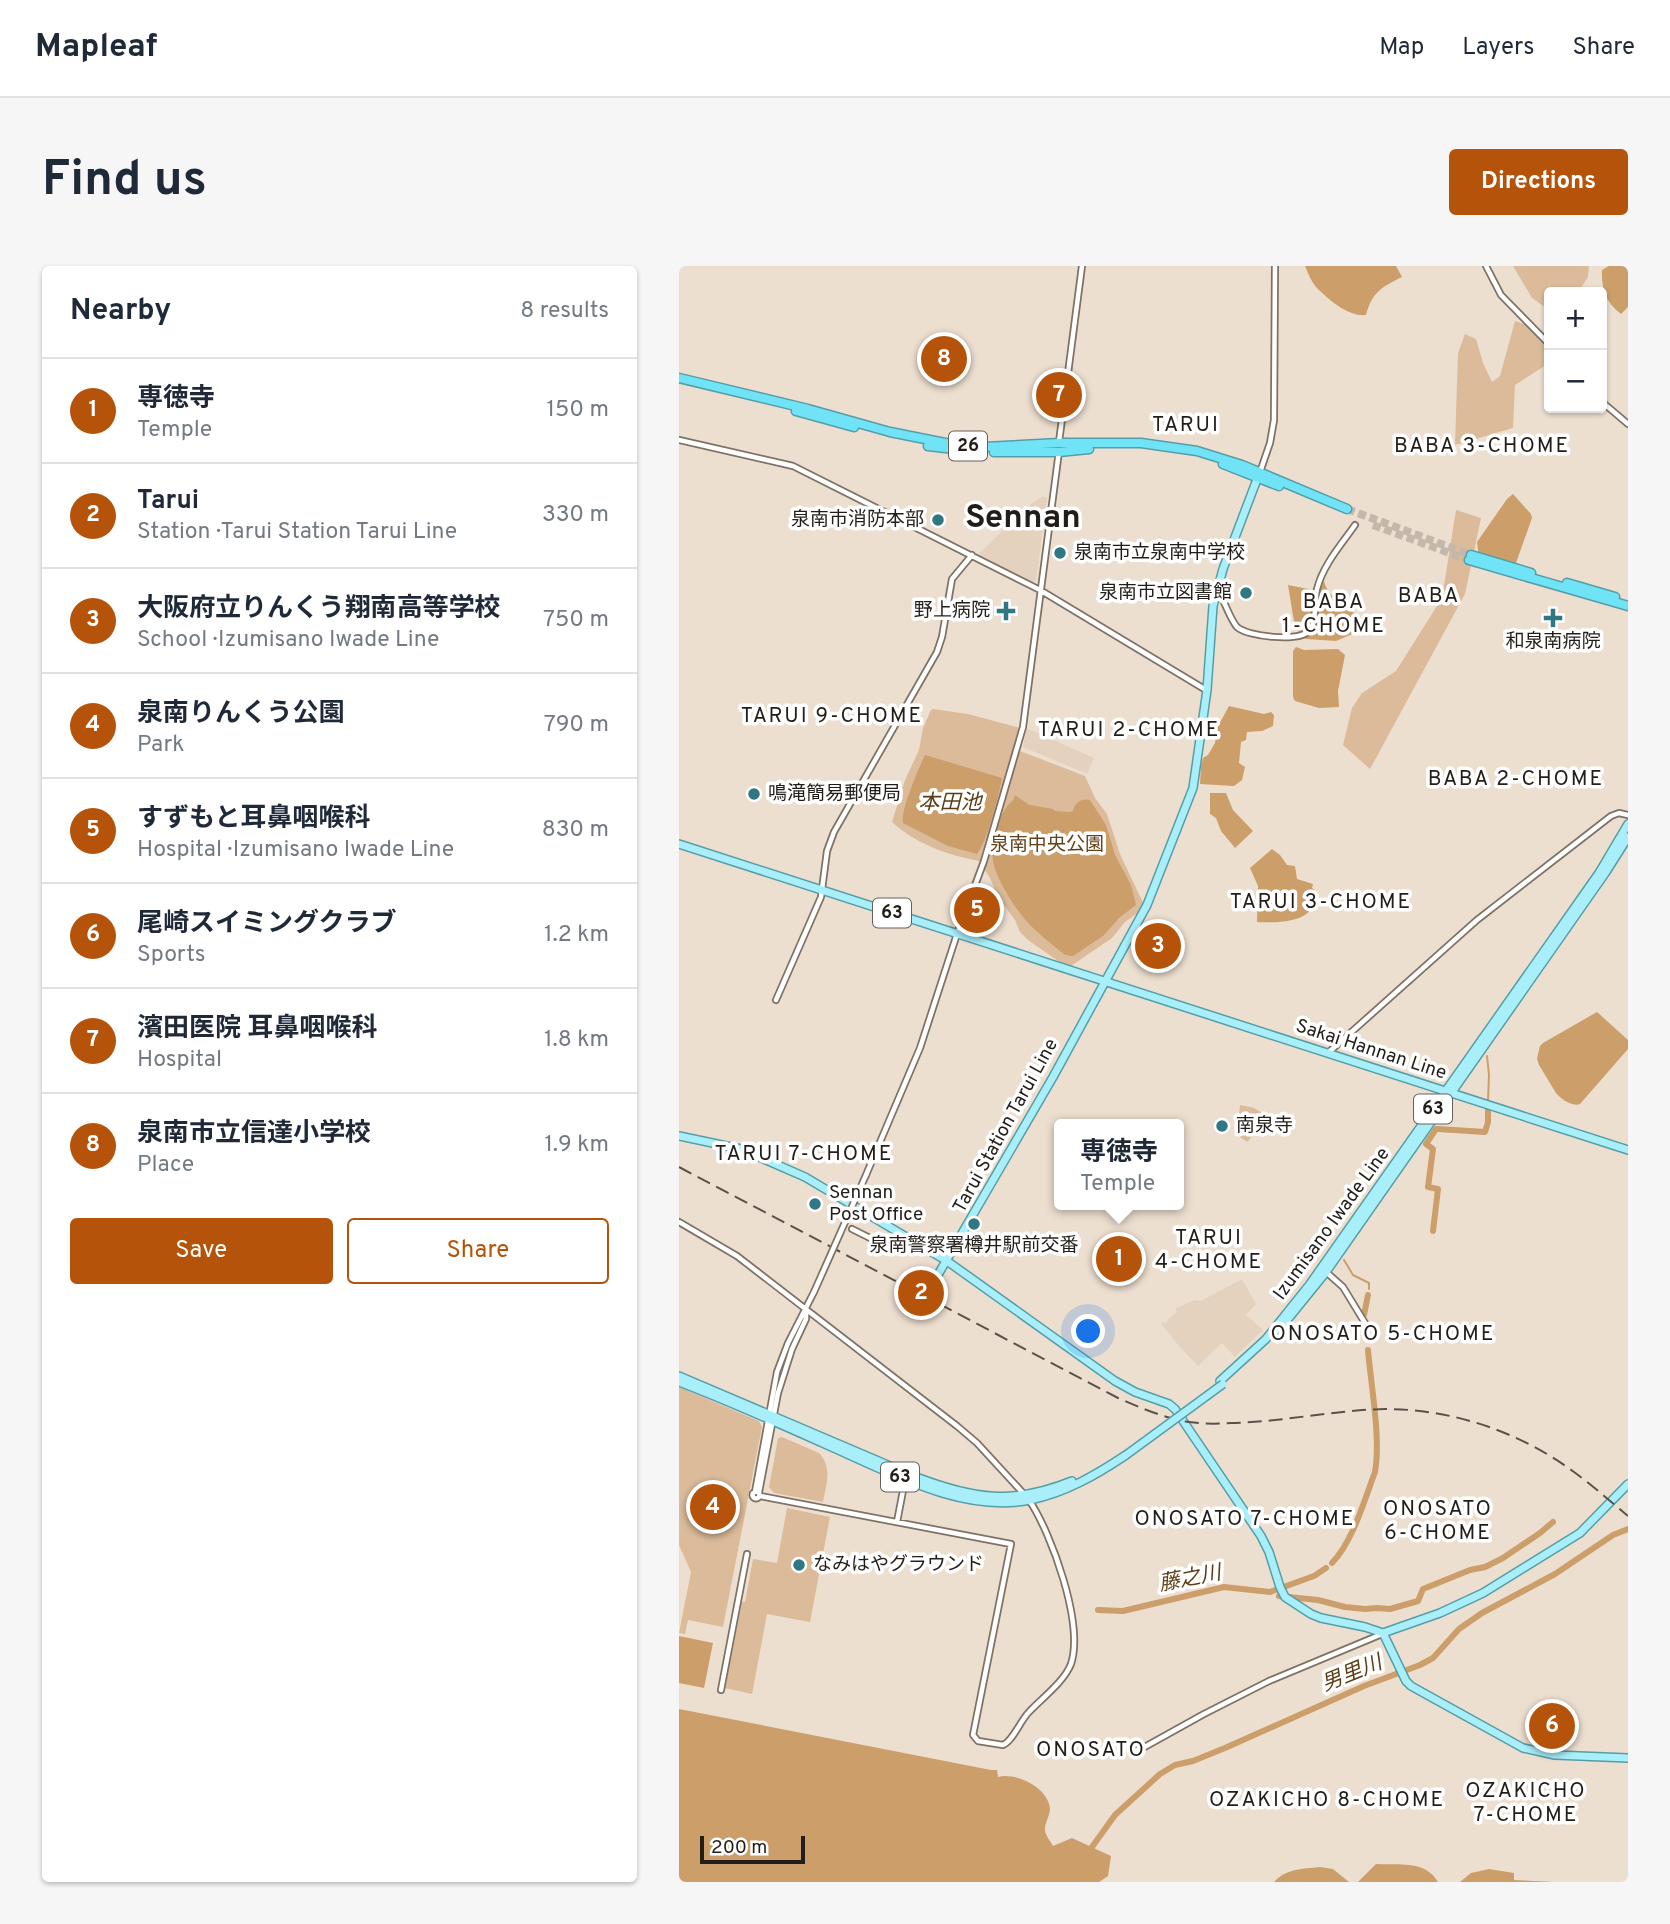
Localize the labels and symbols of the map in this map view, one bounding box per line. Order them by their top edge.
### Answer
pin: 8 [921,333,967,385]
pin: 7 [1036,369,1082,421]
district label: TARUI [1152,412,1220,439]
road number: 26 [949,432,987,461]
district label: BABA 3-CHOME [1394,433,1570,460]
district label: Sennan [965,498,1081,540]
place label: 泉南市消防本部 [791,508,924,532]
marker: 泉南市消防本部 [930,512,946,528]
place label: 泉南市立泉南中学校 [1074,541,1245,565]
marker: 泉南市立泉南中学校 [1052,545,1068,561]
place label: 泉南市立図書館 [1099,581,1232,605]
district label: BABA [1398,583,1460,610]
marker: 泉南市立図書館 [1238,585,1254,601]
district label: BABA 1-CHOME [1282,589,1386,640]
place label: 野上病院 [914,599,990,623]
marker: 野上病院 [996,601,1016,621]
marker: 和泉南病院 [1543,608,1563,628]
place label: 和泉南病院 [1505,630,1601,654]
district label: TARUI 9-CHOME [741,703,923,730]
district label: TARUI 2-CHOME [1038,717,1220,744]
district label: BABA 2-CHOME [1428,766,1604,793]
place label: 鳴滝簡易郵便局 [768,782,901,806]
marker: 鳴滝簡易郵便局 [746,786,762,802]
water label: 本田池 [919,790,983,817]
park label: 泉南中央公園 [990,833,1104,857]
pin: 5 [954,884,1000,936]
district label: TARUI 3-CHOME [1230,889,1412,916]
road number: 63 [873,898,911,928]
pin: 3 [1135,920,1181,972]
street label: Sakai Hannan Line [1293,1014,1449,1086]
street label: Tarui Station Tarui Line [948,1035,1064,1217]
road number: 63 [1414,1094,1452,1124]
place label: 南泉寺 [1236,1114,1293,1138]
marker: 南泉寺 [1214,1118,1230,1134]
district label: TARUI 7-CHOME [715,1141,893,1168]
street label: Izumisano Iwade Line [1269,1143,1395,1305]
place label: Sennan Post Office [829,1181,923,1227]
marker: Sennan Post Office [807,1196,823,1212]
marker: 泉南警察署樽井駅前交番 [966,1216,982,1232]
district label: TARUI 4-CHOME [1155,1225,1263,1276]
pin: 1 [1096,1233,1142,1285]
place label: 泉南警察署樽井駅前交番 [869,1234,1079,1258]
pin: 2 [898,1267,944,1319]
your location [1071,1314,1105,1348]
district label: ONOSATO 5-CHOME [1271,1321,1495,1348]
road number: 63 [881,1462,919,1492]
pin: 4 [690,1481,736,1533]
district label: ONOSATO 6-CHOME [1383,1496,1493,1547]
district label: ONOSATO 7-CHOME [1135,1506,1355,1533]
place label: なみはやグラウンド [813,1553,984,1577]
marker: なみはやグラウンド [791,1557,807,1573]
water label: 藤之川 [1157,1559,1225,1598]
water label: 男里川 [1318,1649,1388,1698]
pin: 6 [1529,1700,1575,1752]
district label: ONOSATO [1036,1737,1146,1764]
district label: OZAKICHO 7-CHOME [1465,1778,1587,1829]
district label: OZAKICHO 8-CHOME [1209,1787,1445,1814]
scale bar [700,1833,805,1865]

